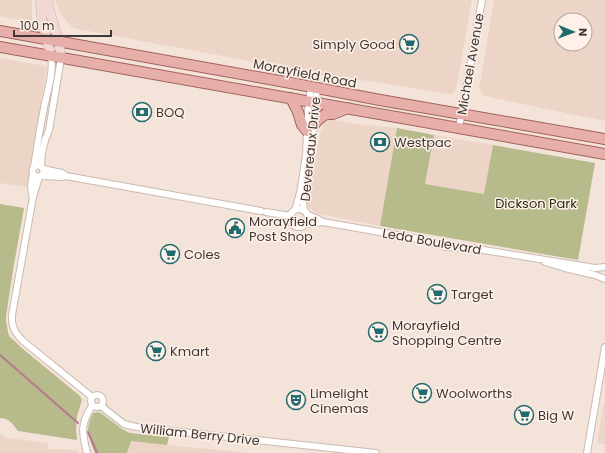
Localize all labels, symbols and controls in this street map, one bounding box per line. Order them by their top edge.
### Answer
scale bar [14,12,111,38]
street label: Michael Avenue [452,12,489,116]
north arrow [553,12,593,52]
text: 100 m [20,17,54,34]
text: N [575,28,591,36]
supermarket icon: Simply Good [398,33,420,55]
place label: Simply Good [312,35,395,54]
street label: Morayfield Road [251,54,358,93]
street label: Devereaux Drive [296,96,325,202]
bank icon: BOQ [131,101,153,123]
place label: BOQ [156,103,184,122]
bank icon: Westpac [369,131,391,153]
place label: Westpac [394,133,452,152]
park label: Dickson Park [495,194,577,213]
place label: Morayfield Post Shop [249,212,317,246]
public building icon: Morayfield Post Shop [224,217,246,239]
street label: Leda Boulevard [381,223,483,260]
supermarket icon: Coles [159,243,181,265]
place label: Coles [184,245,221,264]
supermarket icon: Target [426,283,448,305]
place label: Target [451,285,494,304]
place label: Morayfield Shopping Centre [392,316,502,350]
supermarket icon: Morayfield Shopping Centre [367,321,389,343]
supermarket icon: Kmart [145,340,167,362]
place label: Kmart [170,342,210,361]
supermarket icon: Woolworths [411,382,433,404]
place label: Limelight Cinemas [310,384,369,418]
place label: Woolworths [436,384,512,403]
theatre icon: Limelight Cinemas [285,389,307,411]
supermarket icon: Big W [513,404,535,426]
place label: Big W [538,406,574,425]
street label: William Berry Drive [139,419,261,450]

